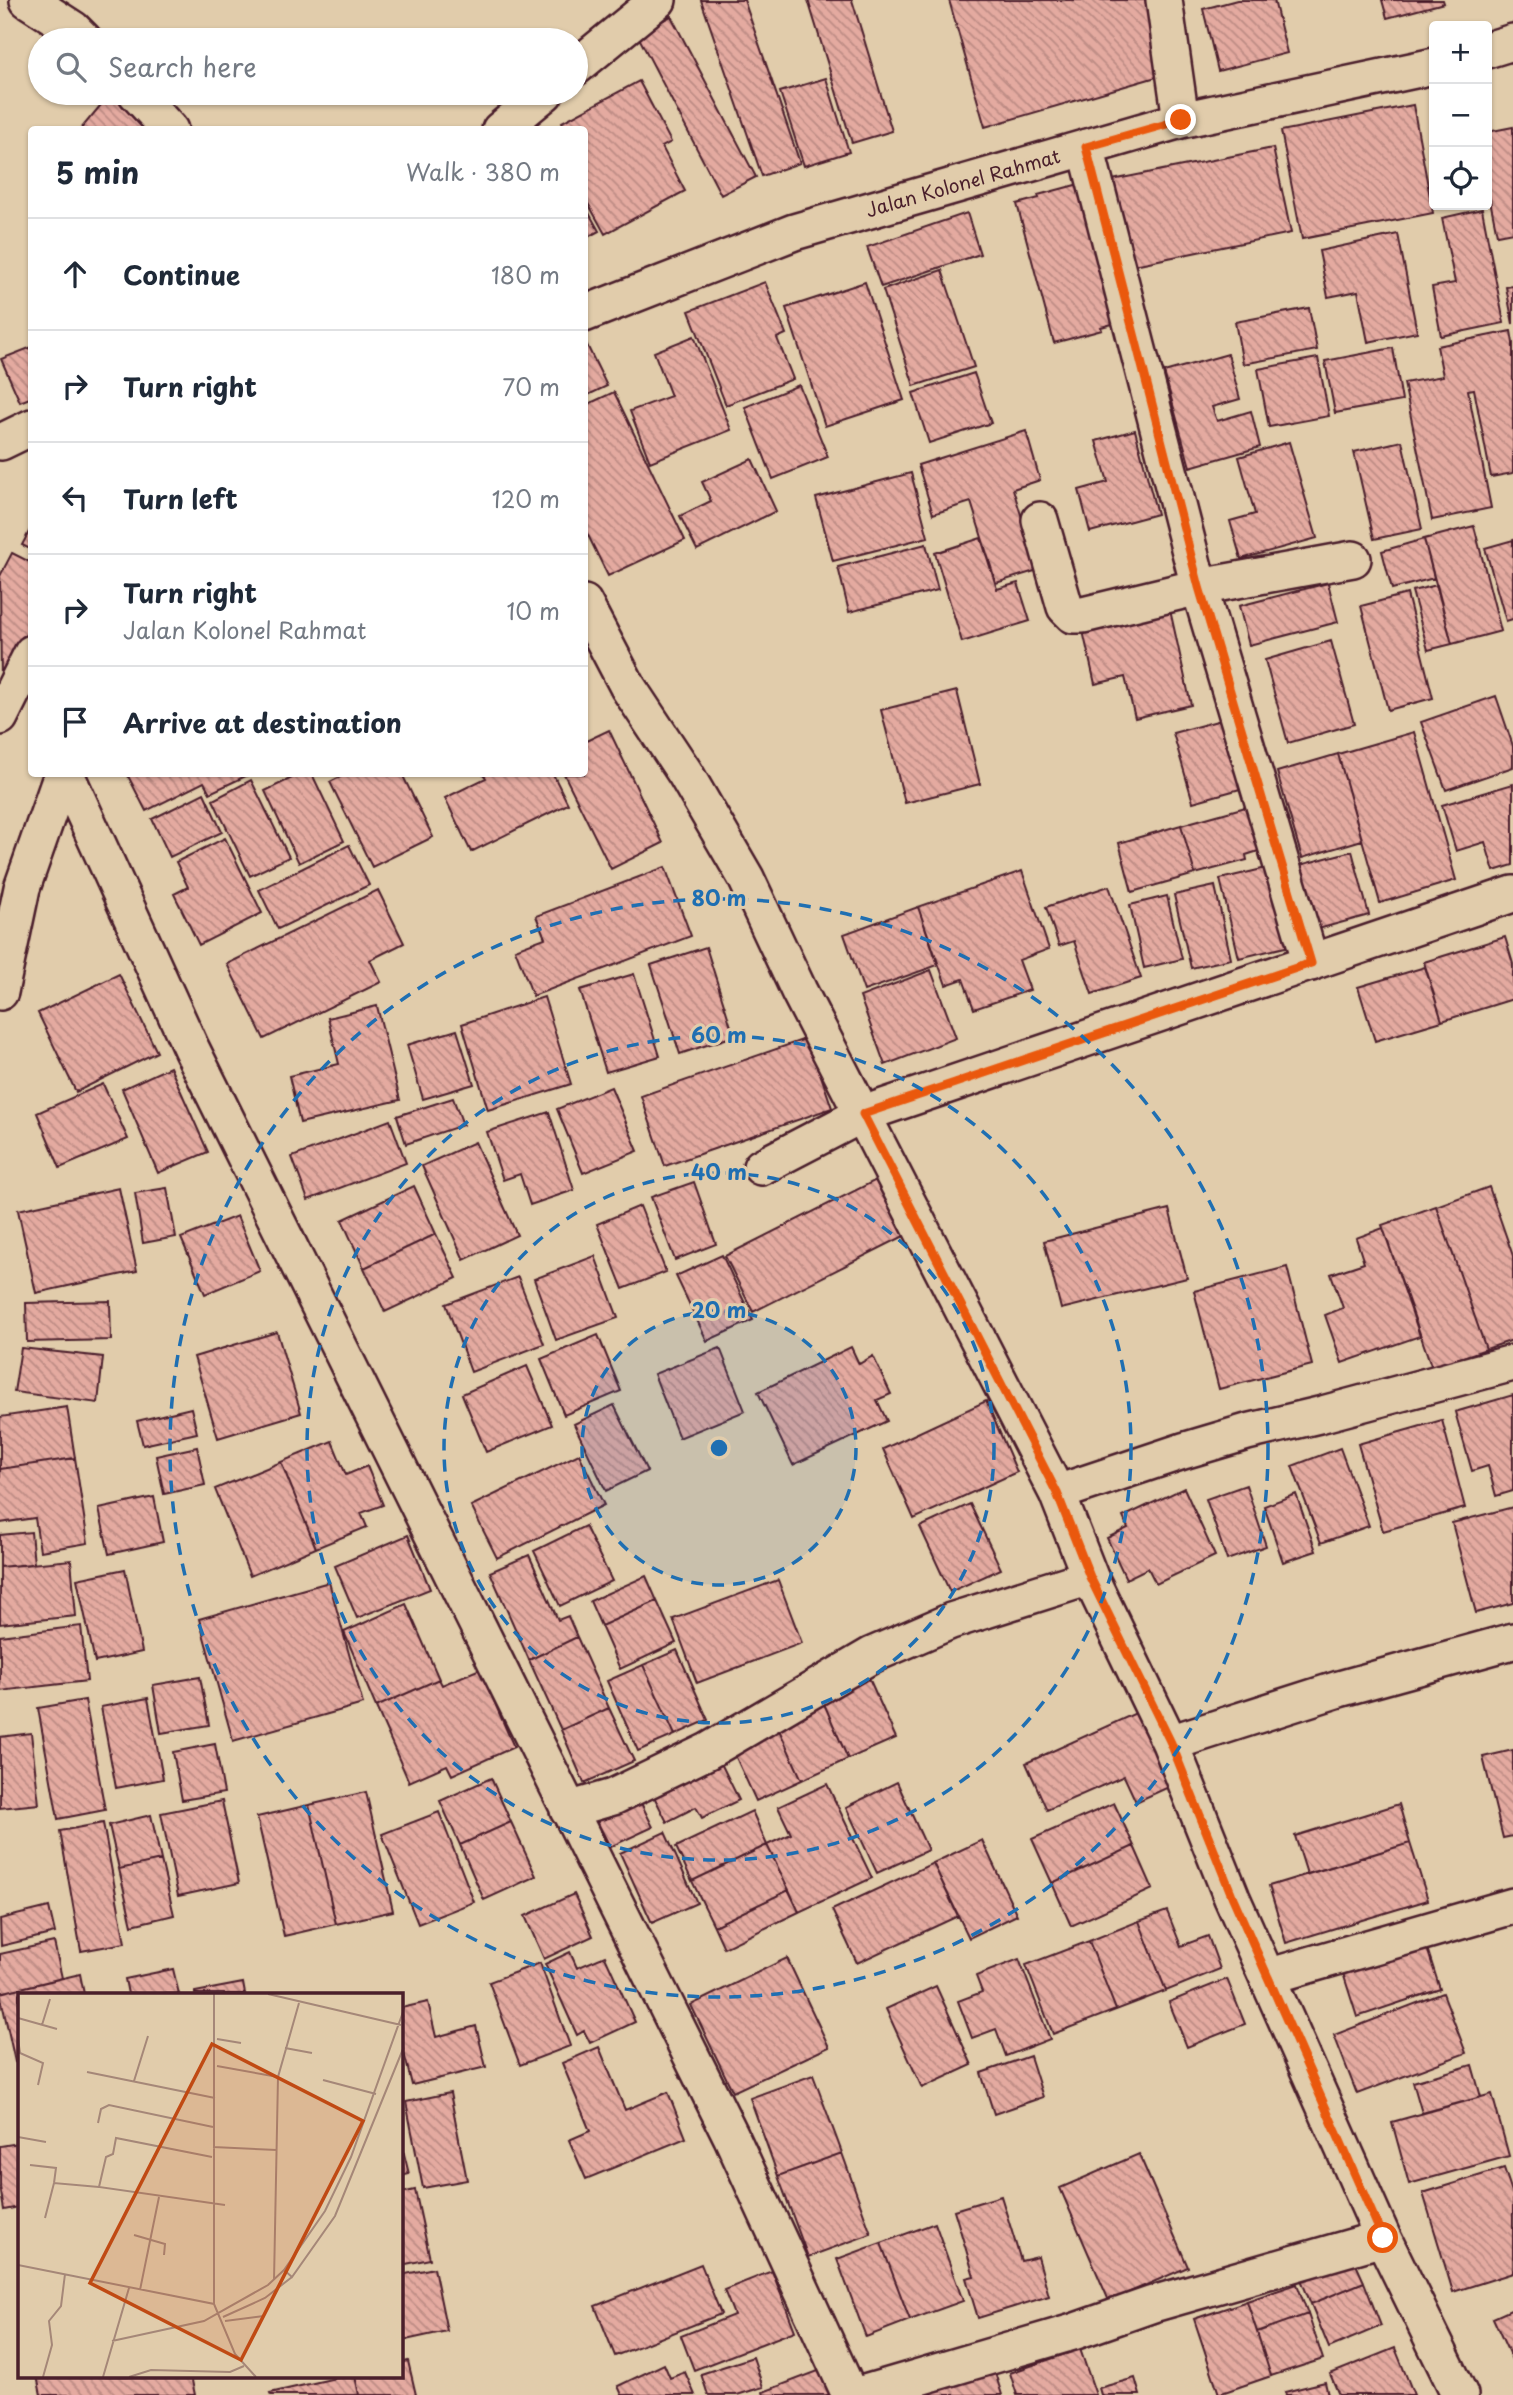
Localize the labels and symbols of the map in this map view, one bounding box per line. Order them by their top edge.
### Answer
route end [1165,104,1196,135]
street label: Jalan Kolonel Rahmat [862,141,1063,223]
text: 80 m [692,881,746,913]
text: 60 m [691,1018,747,1050]
text: 40 m [691,1155,747,1187]
text: 20 m [692,1293,746,1325]
centre of rings [707,1436,731,1460]
inset map [18,1993,402,2378]
route start [1367,2222,1398,2253]

